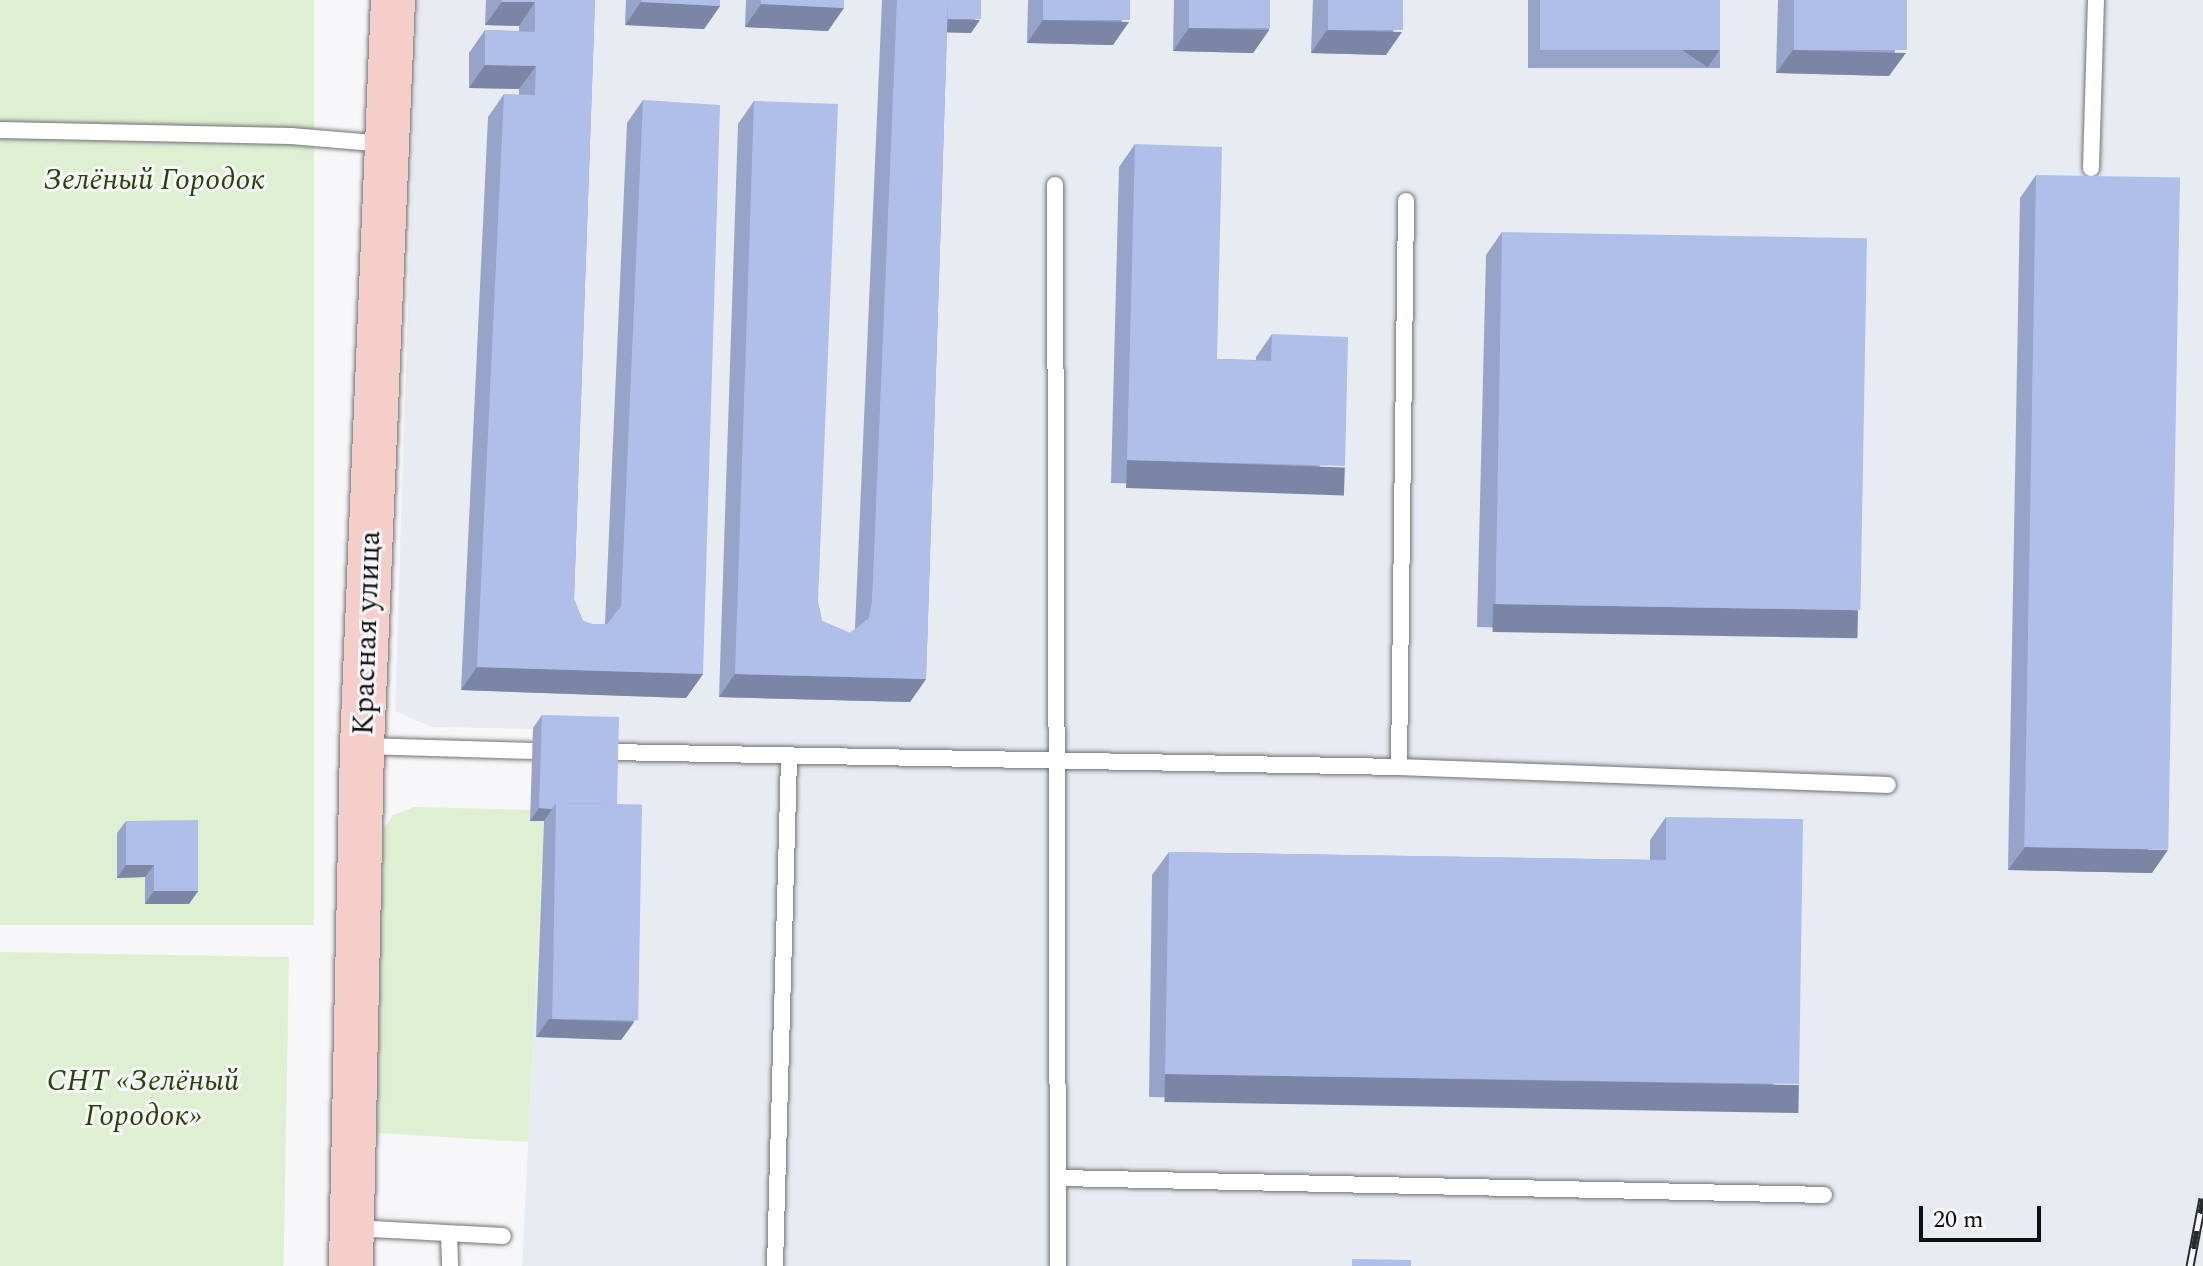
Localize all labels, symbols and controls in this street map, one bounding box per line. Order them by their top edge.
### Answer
park label: Зелёный Городок [43,162,265,198]
street label: Красная улица [345,530,389,736]
park label: СНТ «Зелёный Городок» [47,1063,239,1134]
scale bar [1923,1190,2045,1240]
text: 20 m [1933,1202,1984,1238]

